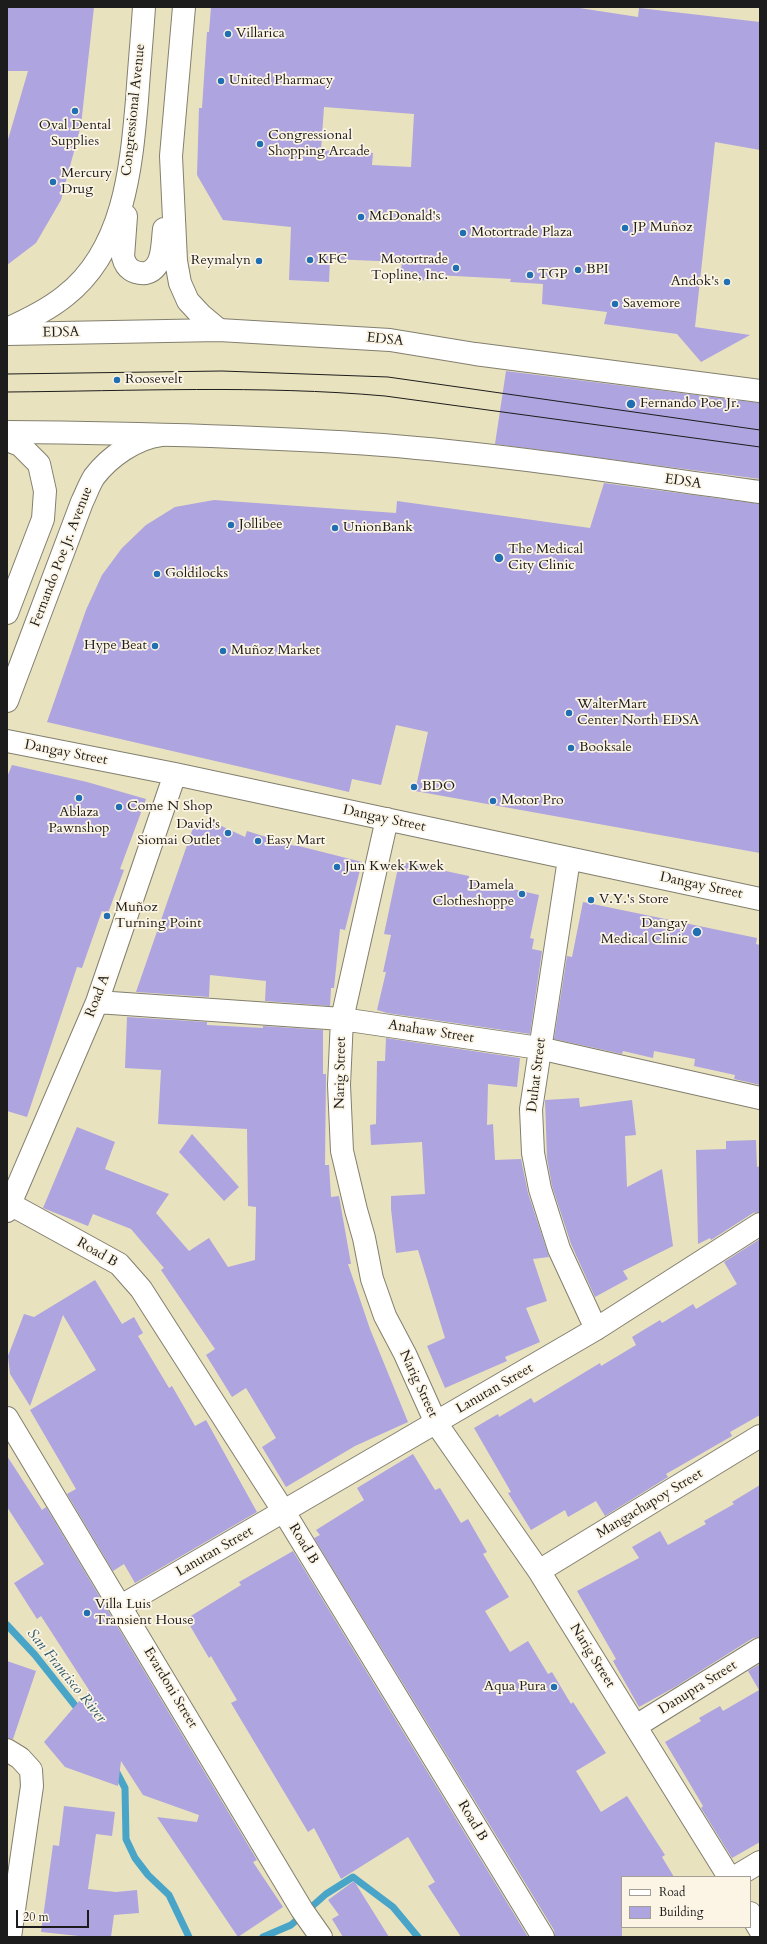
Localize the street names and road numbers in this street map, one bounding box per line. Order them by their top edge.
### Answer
street label: Congressional Avenue [119,43,149,177]
street label: EDSA [42,324,80,342]
street label: EDSA [366,330,404,350]
street label: EDSA [664,471,702,493]
street label: Fernando Poe Jr. Avenue [28,485,96,629]
street label: Dangay Street [23,737,109,769]
street label: Dangay Street [341,802,427,836]
street label: Dangay Street [658,869,744,903]
street label: Road A [82,972,114,1020]
street label: Anahaw Street [387,1017,475,1047]
street label: Narig Street [332,1037,350,1109]
street label: Duhat Street [524,1037,550,1113]
street label: Road B [74,1235,120,1271]
street label: Narig Street [395,1348,441,1420]
street label: Lanutan Street [454,1360,536,1418]
street label: Mangachapoy Street [594,1466,706,1542]
street label: Road B [284,1521,322,1567]
street label: Lanutan Street [174,1523,256,1581]
street label: Narig Street [566,1621,618,1691]
street label: Evardoni Street [139,1645,201,1731]
street label: Danupra Street [656,1657,740,1719]
street label: Road B [453,1798,491,1844]

